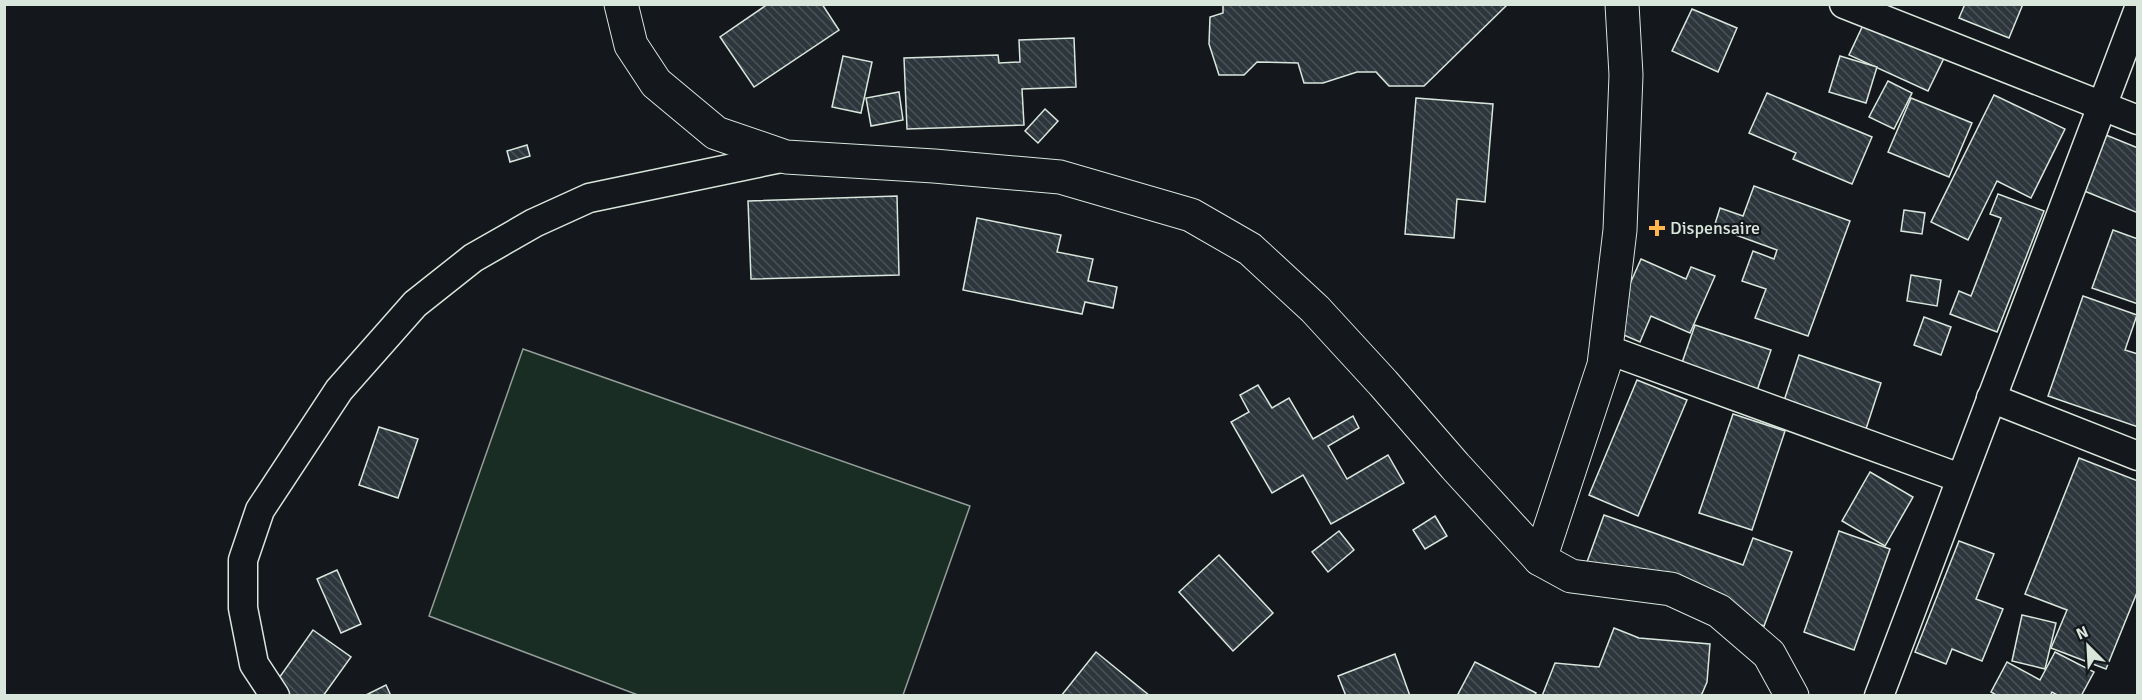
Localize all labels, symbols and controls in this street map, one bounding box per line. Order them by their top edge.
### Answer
place label: Dispensaire [1670,217,1760,239]
marker: Dispensaire [1648,219,1666,237]
north arrow [2058,616,2118,676]
text: N [2073,622,2091,645]

